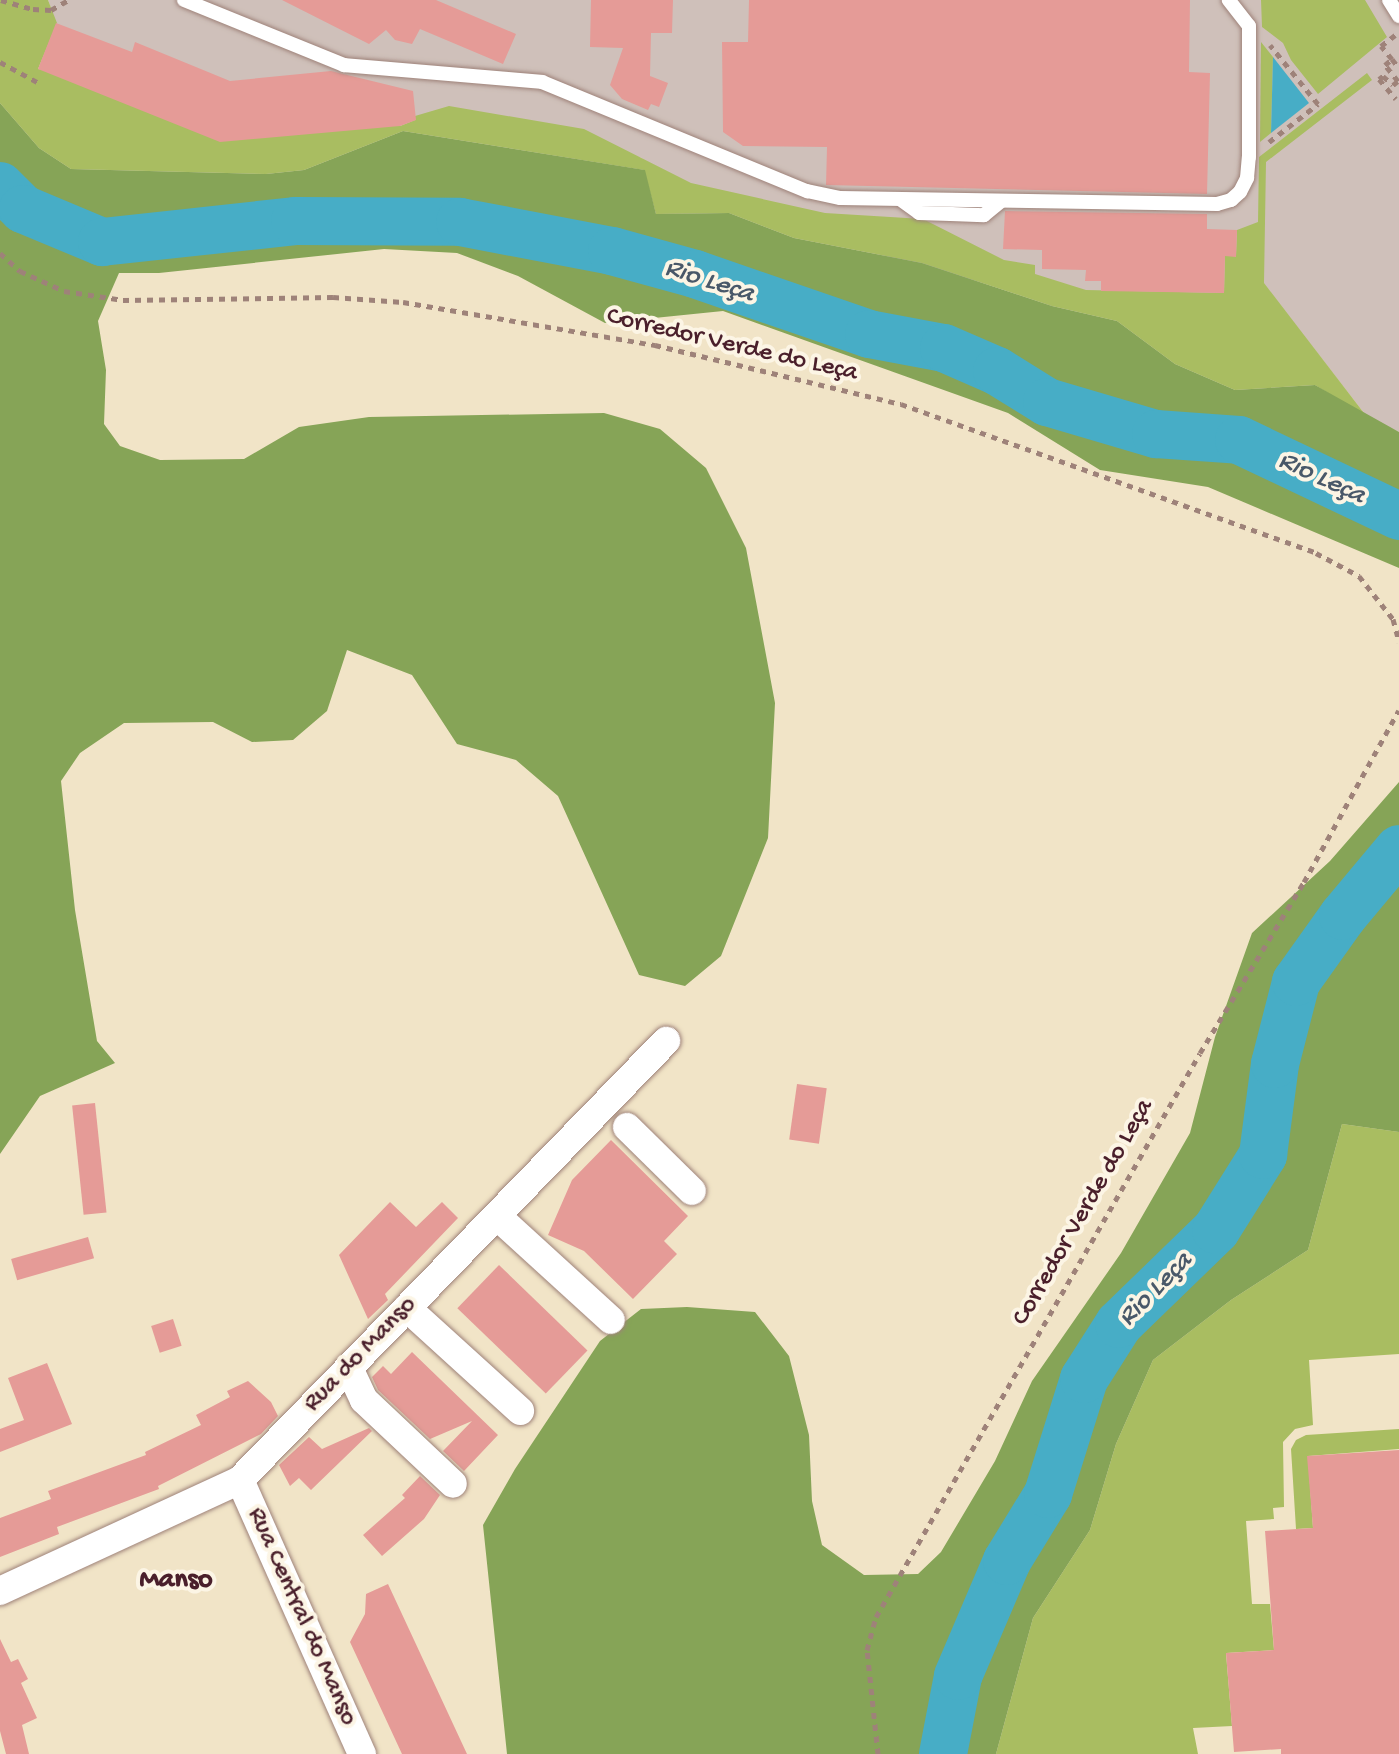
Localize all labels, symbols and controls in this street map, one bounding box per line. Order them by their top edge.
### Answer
water label: Rio Leça [660,252,758,312]
street label: Corredor Verde do Leça [604,302,860,390]
water label: Rio Leça [1272,444,1370,514]
street label: Corredor Verde do Leça [1006,1094,1162,1332]
water label: Rio Leça [1112,1246,1200,1334]
street label: Rua do Manso [298,1291,424,1419]
street label: Rua Central do Manso [239,1503,363,1731]
district label: Manso [139,1564,213,1598]

